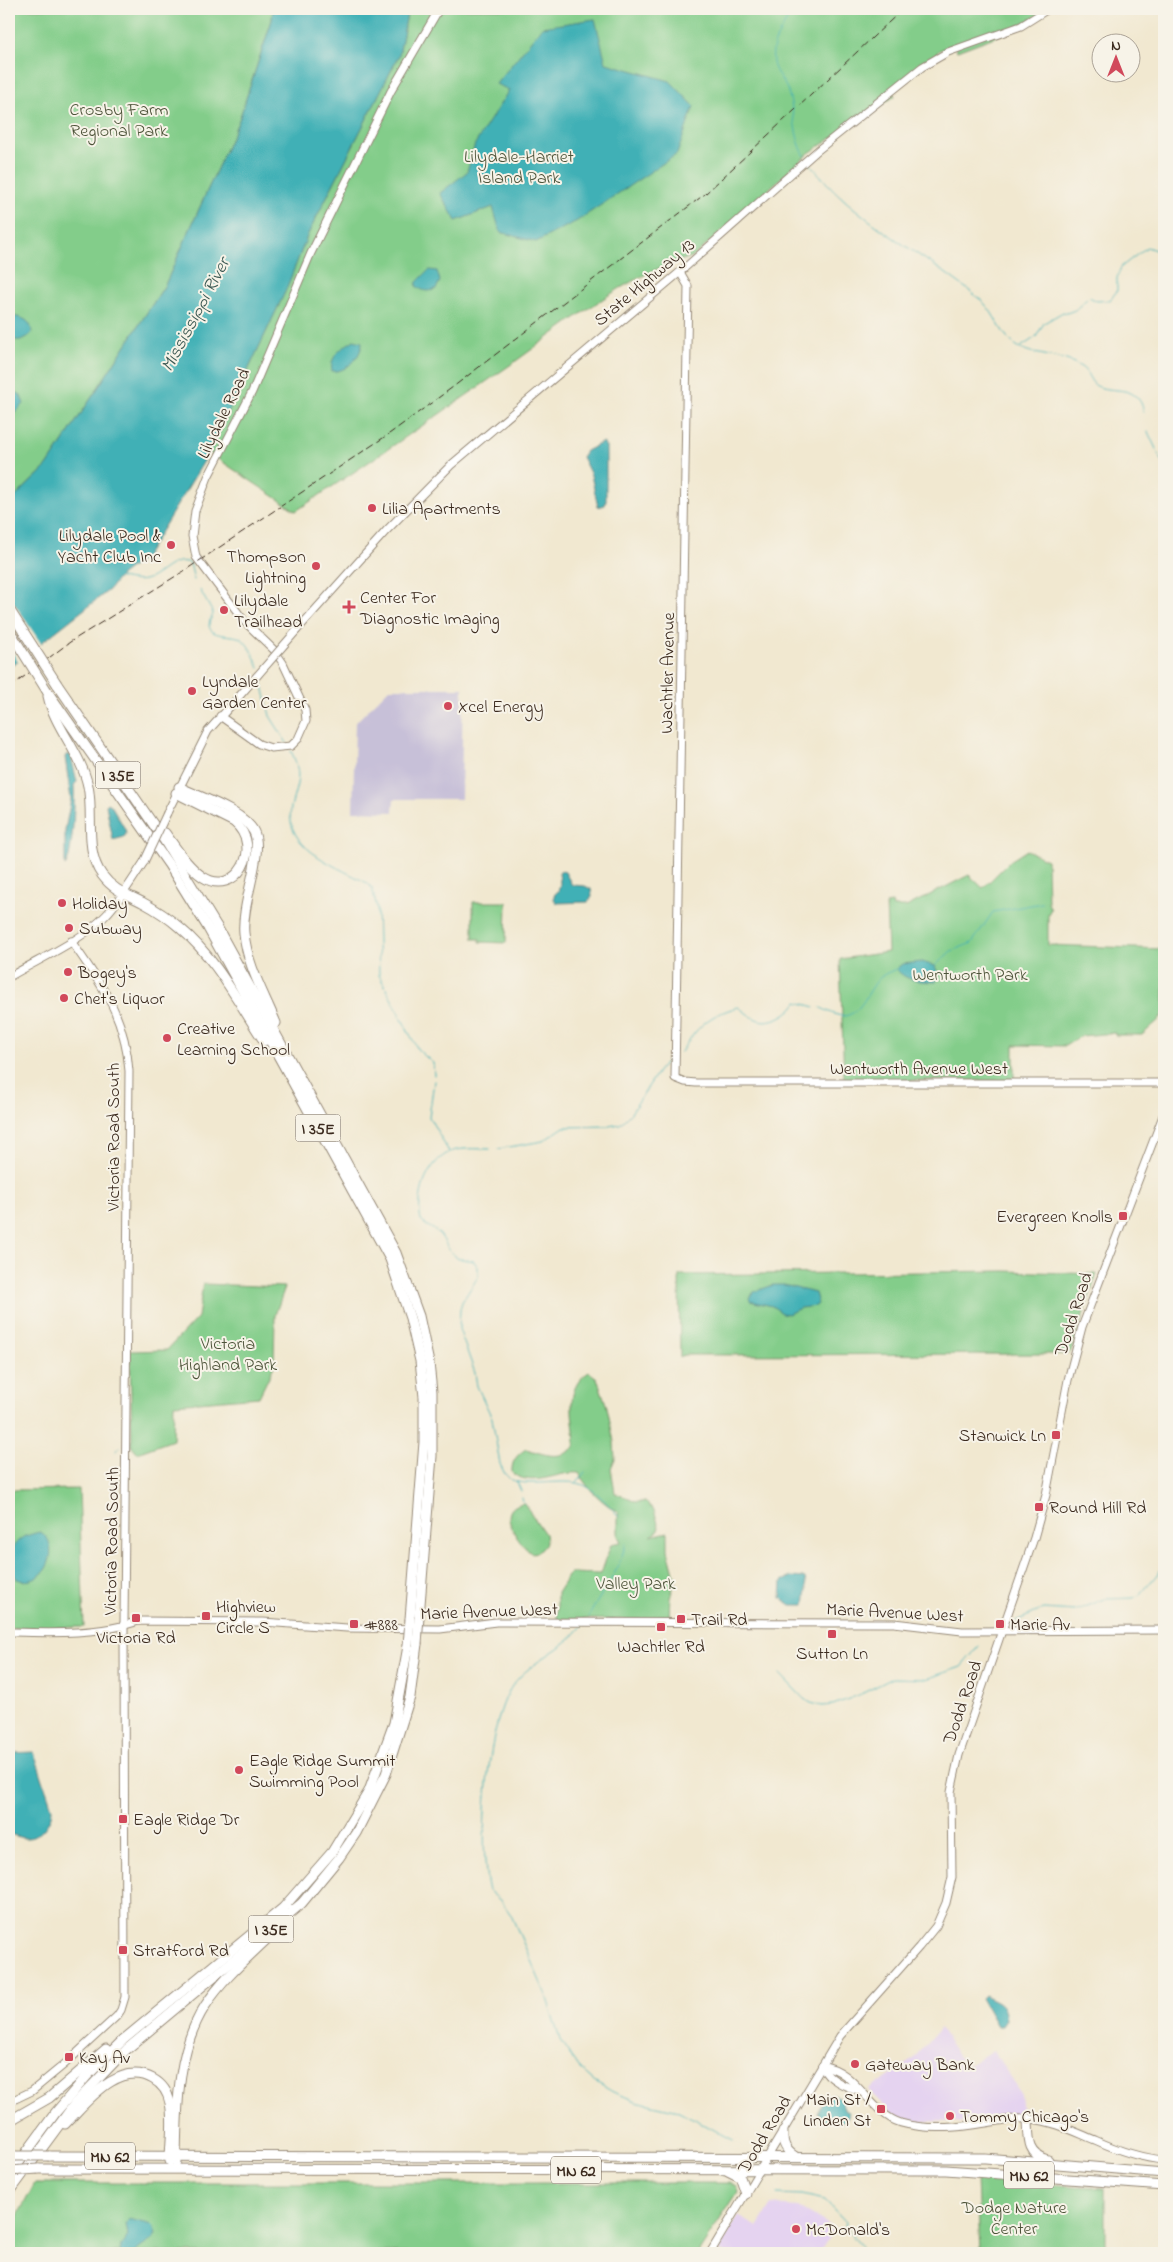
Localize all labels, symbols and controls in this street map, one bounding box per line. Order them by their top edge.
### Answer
north arrow [1090,32,1140,82]
text: N [1111,36,1121,57]
park label: Crosby Farm Regional Park [70,98,168,146]
park label: Lilydale-Harriet Island Park [464,145,574,192]
street label: State Highway 13 [589,233,702,334]
water label: Mississippi River [155,252,239,377]
street label: Lilydale Road [192,364,258,464]
place label: Lilia Apartments [382,497,501,523]
marker: Lilia Apartments [366,502,378,514]
place label: Lilydale Pool & Yacht Club Inc [58,524,161,571]
marker: Lilydale Pool & Yacht Club Inc [165,539,177,551]
place label: Thompson Lightning [227,545,306,593]
marker: Thompson Lightning [310,560,322,572]
place label: Center For Diagnostic Imaging [359,586,500,634]
place label: Lilydale Trailhead [234,589,302,636]
marker: Center For Diagnostic Imaging [342,600,356,614]
marker: Lilydale Trailhead [218,604,230,616]
street label: Wachtler Avenue [655,611,683,734]
place label: Lyndale Garden Center [202,670,307,717]
marker: Lyndale Garden Center [186,685,198,697]
place label: Xcel Energy [458,695,543,722]
marker: Xcel Energy [442,700,454,712]
road number: I 35E [96,762,140,788]
place label: Holiday [72,892,127,918]
marker: Holiday [56,897,68,909]
place label: Subway [79,917,142,943]
marker: Subway [63,922,75,934]
place label: Bogey's [77,961,137,988]
park label: Wentworth Park [912,963,1028,989]
marker: Bogey's [62,966,74,978]
place label: Chet's Liquor [74,987,165,1013]
marker: Chet's Liquor [58,992,70,1004]
place label: Creative Learning School [177,1017,290,1065]
marker: Creative Learning School [161,1032,173,1044]
street label: Wentworth Avenue West [830,1057,1008,1083]
street label: Victoria Road South [102,1063,128,1212]
road number: I 35E [296,1114,340,1142]
place label: Evergreen Knolls [996,1205,1113,1232]
marker: Evergreen Knolls [1117,1210,1129,1222]
street label: Dodd Road [1049,1269,1101,1361]
park label: Victoria Highland Park [179,1332,277,1380]
place label: Stanwick Ln [959,1424,1046,1450]
marker: Stanwick Ln [1050,1429,1062,1441]
street label: Victoria Road South [99,1467,127,1616]
place label: Round Hill Rd [1049,1496,1146,1522]
marker: Round Hill Rd [1033,1501,1045,1513]
park label: Valley Park [595,1572,676,1598]
place label: Highview Circle S [216,1595,276,1642]
street label: Marie Avenue West [826,1597,964,1631]
street label: Marie Avenue West [420,1598,558,1628]
place label: Trail Rd [691,1608,747,1634]
marker: Highview Circle S [200,1610,212,1622]
marker: Victoria Rd [130,1612,142,1624]
place label: #888 [364,1613,398,1639]
marker: Trail Rd [675,1613,687,1625]
place label: Marie Av [1010,1613,1070,1639]
marker: #888 [348,1618,360,1630]
marker: Marie Av [994,1618,1006,1630]
marker: Wachtler Rd [655,1621,667,1633]
place label: Victoria Rd [95,1626,176,1652]
marker: Sutton Ln [826,1628,838,1640]
place label: Wachtler Rd [617,1635,705,1661]
place label: Sutton Ln [796,1642,868,1668]
street label: Dodd Road [937,1658,990,1749]
place label: Eagle Ridge Summit Swimming Pool [249,1749,396,1797]
marker: Eagle Ridge Summit Swimming Pool [233,1764,245,1776]
place label: Eagle Ridge Dr [133,1808,240,1835]
marker: Eagle Ridge Dr [117,1813,129,1825]
road number: I 35E [248,1916,294,1942]
place label: Stratford Rd [133,1939,229,1965]
marker: Stratford Rd [117,1944,129,1956]
place label: Kay Av [79,2046,130,2072]
marker: Kay Av [63,2051,75,2063]
place label: Gateway Bank [865,2053,975,2079]
marker: Gateway Bank [849,2058,861,2070]
place label: Main St / Linden St [803,2088,871,2135]
street label: Dodd Road [732,2091,799,2180]
marker: Main St / Linden St [875,2103,887,2115]
place label: Tommy Chicago's [960,2105,1089,2132]
marker: Tommy Chicago's [944,2110,956,2122]
road number: MN 62 [85,2142,135,2170]
road number: MN 62 [551,2156,601,2184]
road number: MN 62 [1004,2162,1054,2188]
park label: Dodge Nature Center [960,2196,1068,2243]
place label: McDonald's [806,2218,890,2244]
marker: McDonald's [790,2223,802,2235]

